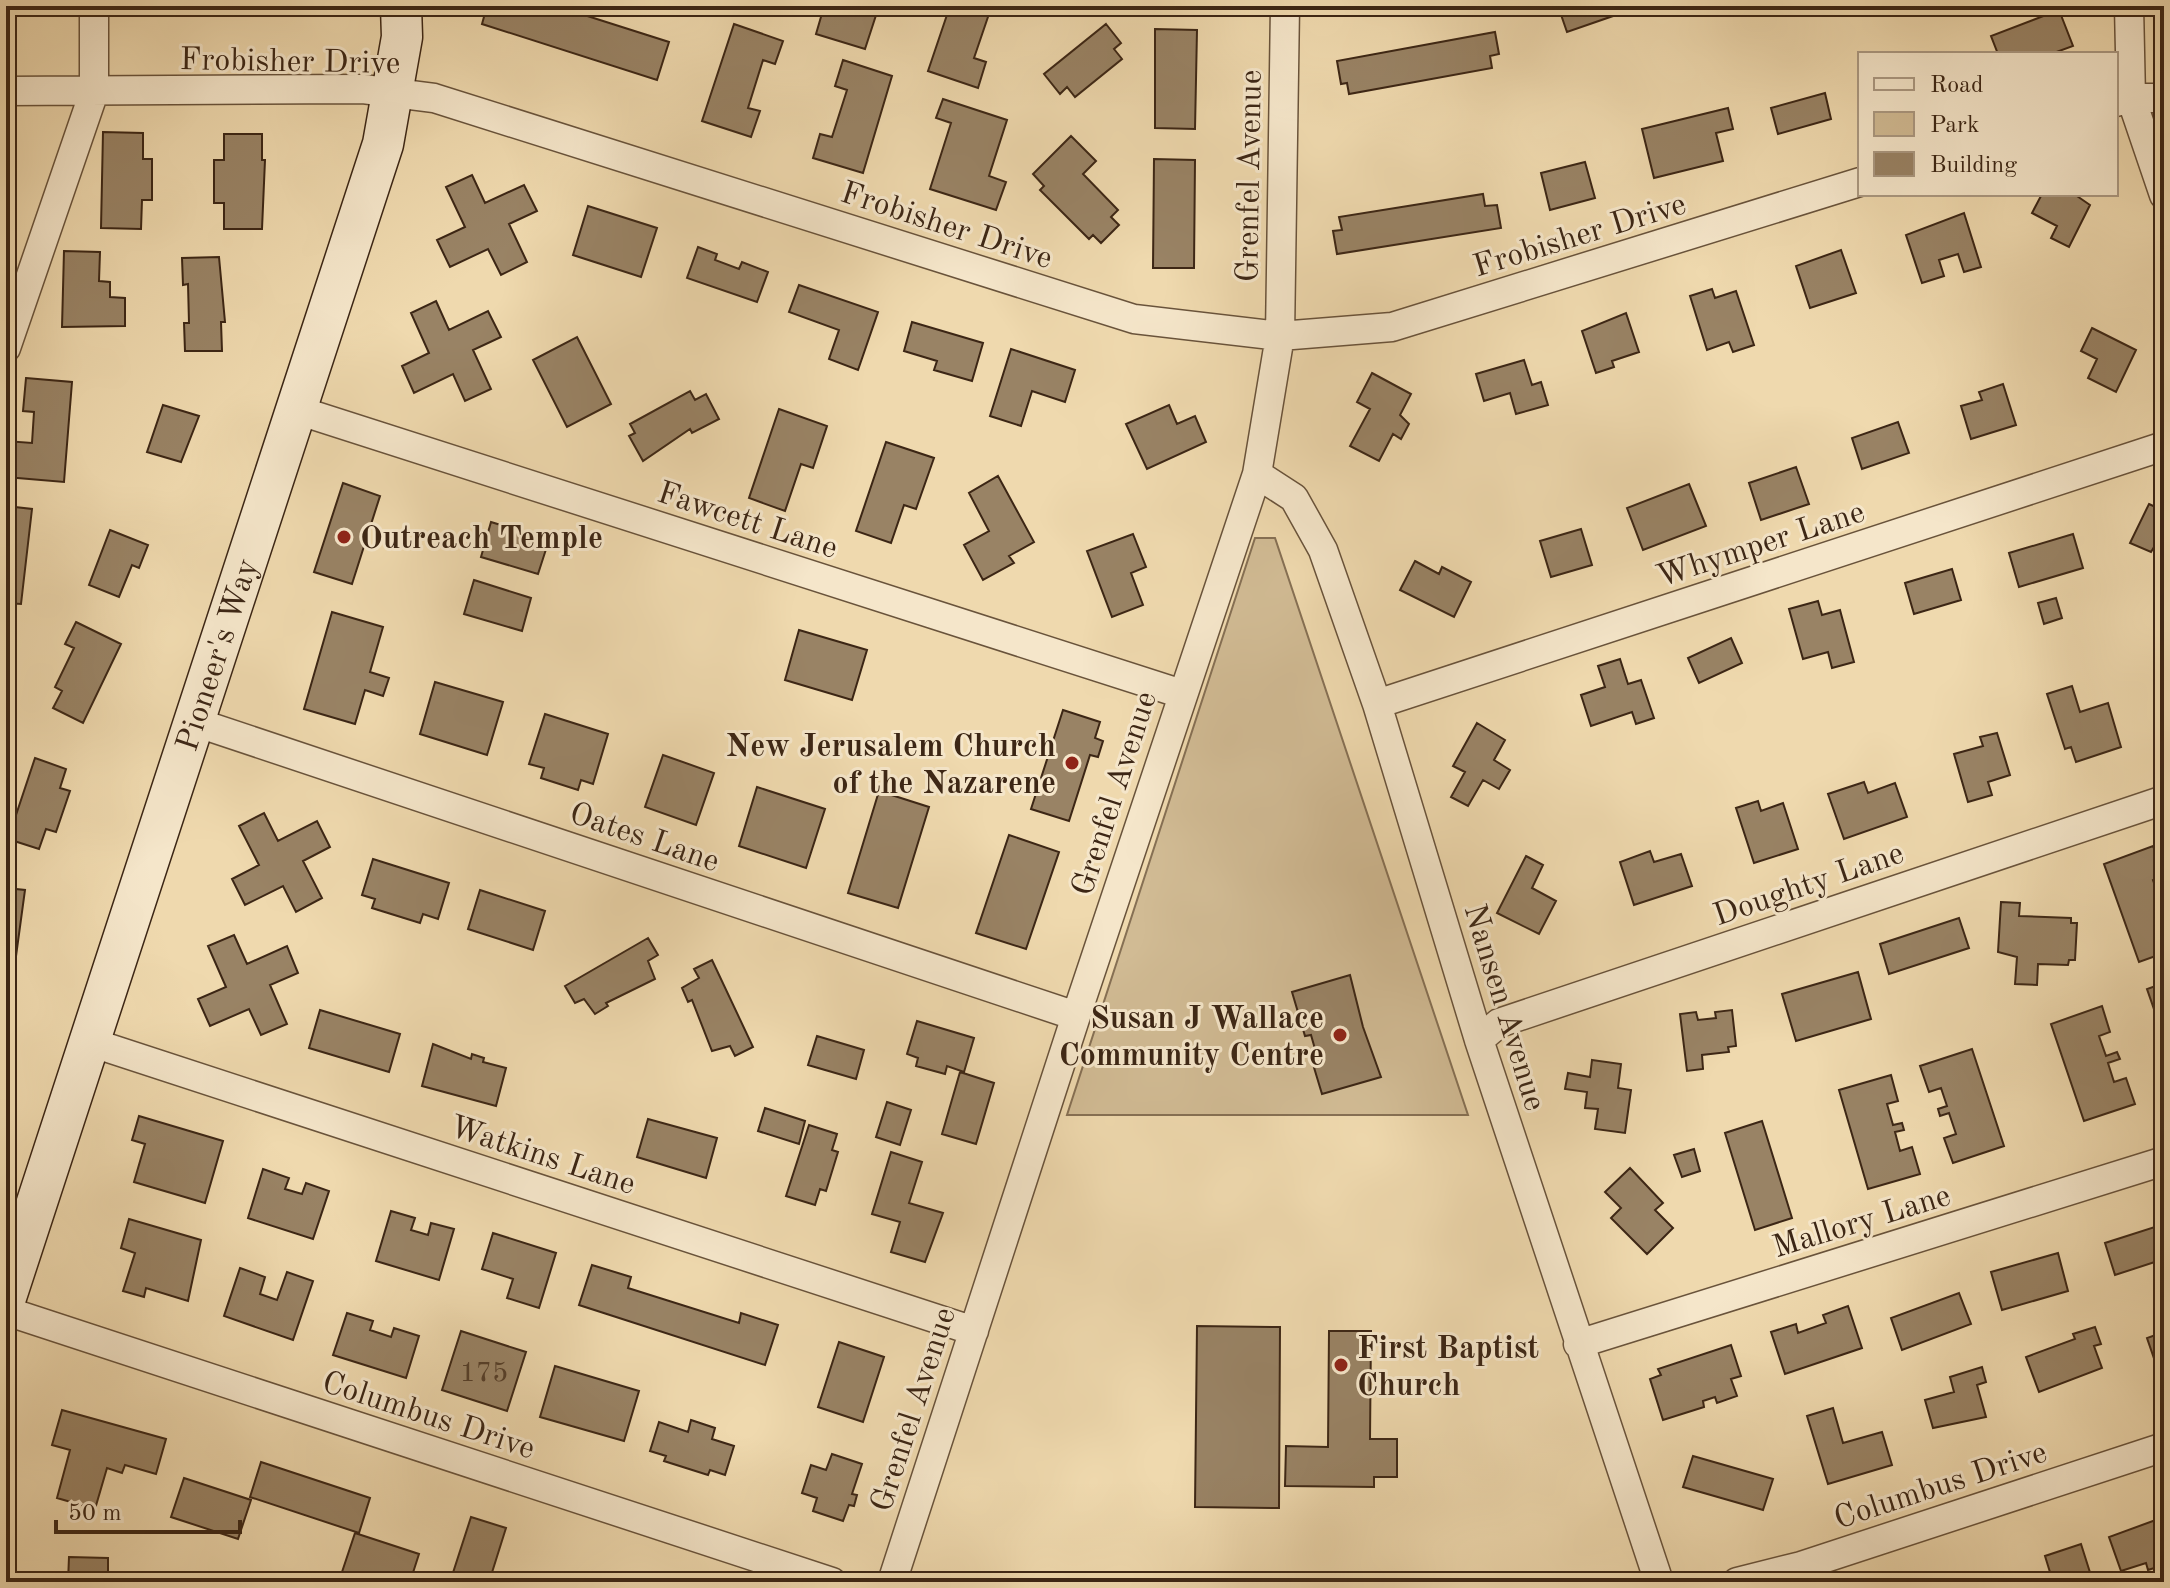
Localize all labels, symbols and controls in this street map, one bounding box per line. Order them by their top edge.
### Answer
street label: Frobisher Drive [179,45,401,81]
legend [1858,52,2118,196]
street label: Grenfel Avenue [1233,69,1269,283]
text: Road [1930,74,1983,98]
text: Park [1930,114,1979,138]
text: Building [1930,154,2017,178]
street label: Frobisher Drive [836,178,1056,276]
street label: Frobisher Drive [1470,189,1690,284]
street label: Fawcett Lane [653,478,841,566]
street label: Whymper Lane [1653,497,1869,595]
place label: Outreach Temple [360,524,603,556]
marker: Outreach Temple [335,528,353,546]
street label: Pioneer's Way [173,555,265,756]
street label: Grenfel Avenue [1068,688,1164,900]
place label: New Jerusalem Church of the Nazarene [726,732,1056,801]
marker: New Jerusalem Church of the Nazarene [1063,754,1081,772]
street label: Oates Lane [565,798,723,879]
street label: Doughty Lane [1710,838,1908,933]
street label: Nansen Avenue [1457,901,1550,1115]
place label: Susan J Wallace Community Centre [1059,1004,1324,1073]
marker: Susan J Wallace Community Centre [1331,1026,1349,1044]
street label: Watkins Lane [445,1112,639,1202]
street label: Mallory Lane [1769,1181,1955,1265]
street label: Grenfel Avenue [867,1304,963,1516]
place label: First Baptist Church [1357,1334,1539,1403]
marker: First Baptist Church [1332,1356,1350,1374]
house number: 175 [460,1360,508,1388]
street label: Columbus Drive [318,1367,538,1466]
street label: Columbus Drive [1831,1437,2051,1536]
scale bar [56,1484,240,1534]
text: 50 m [68,1502,122,1526]

